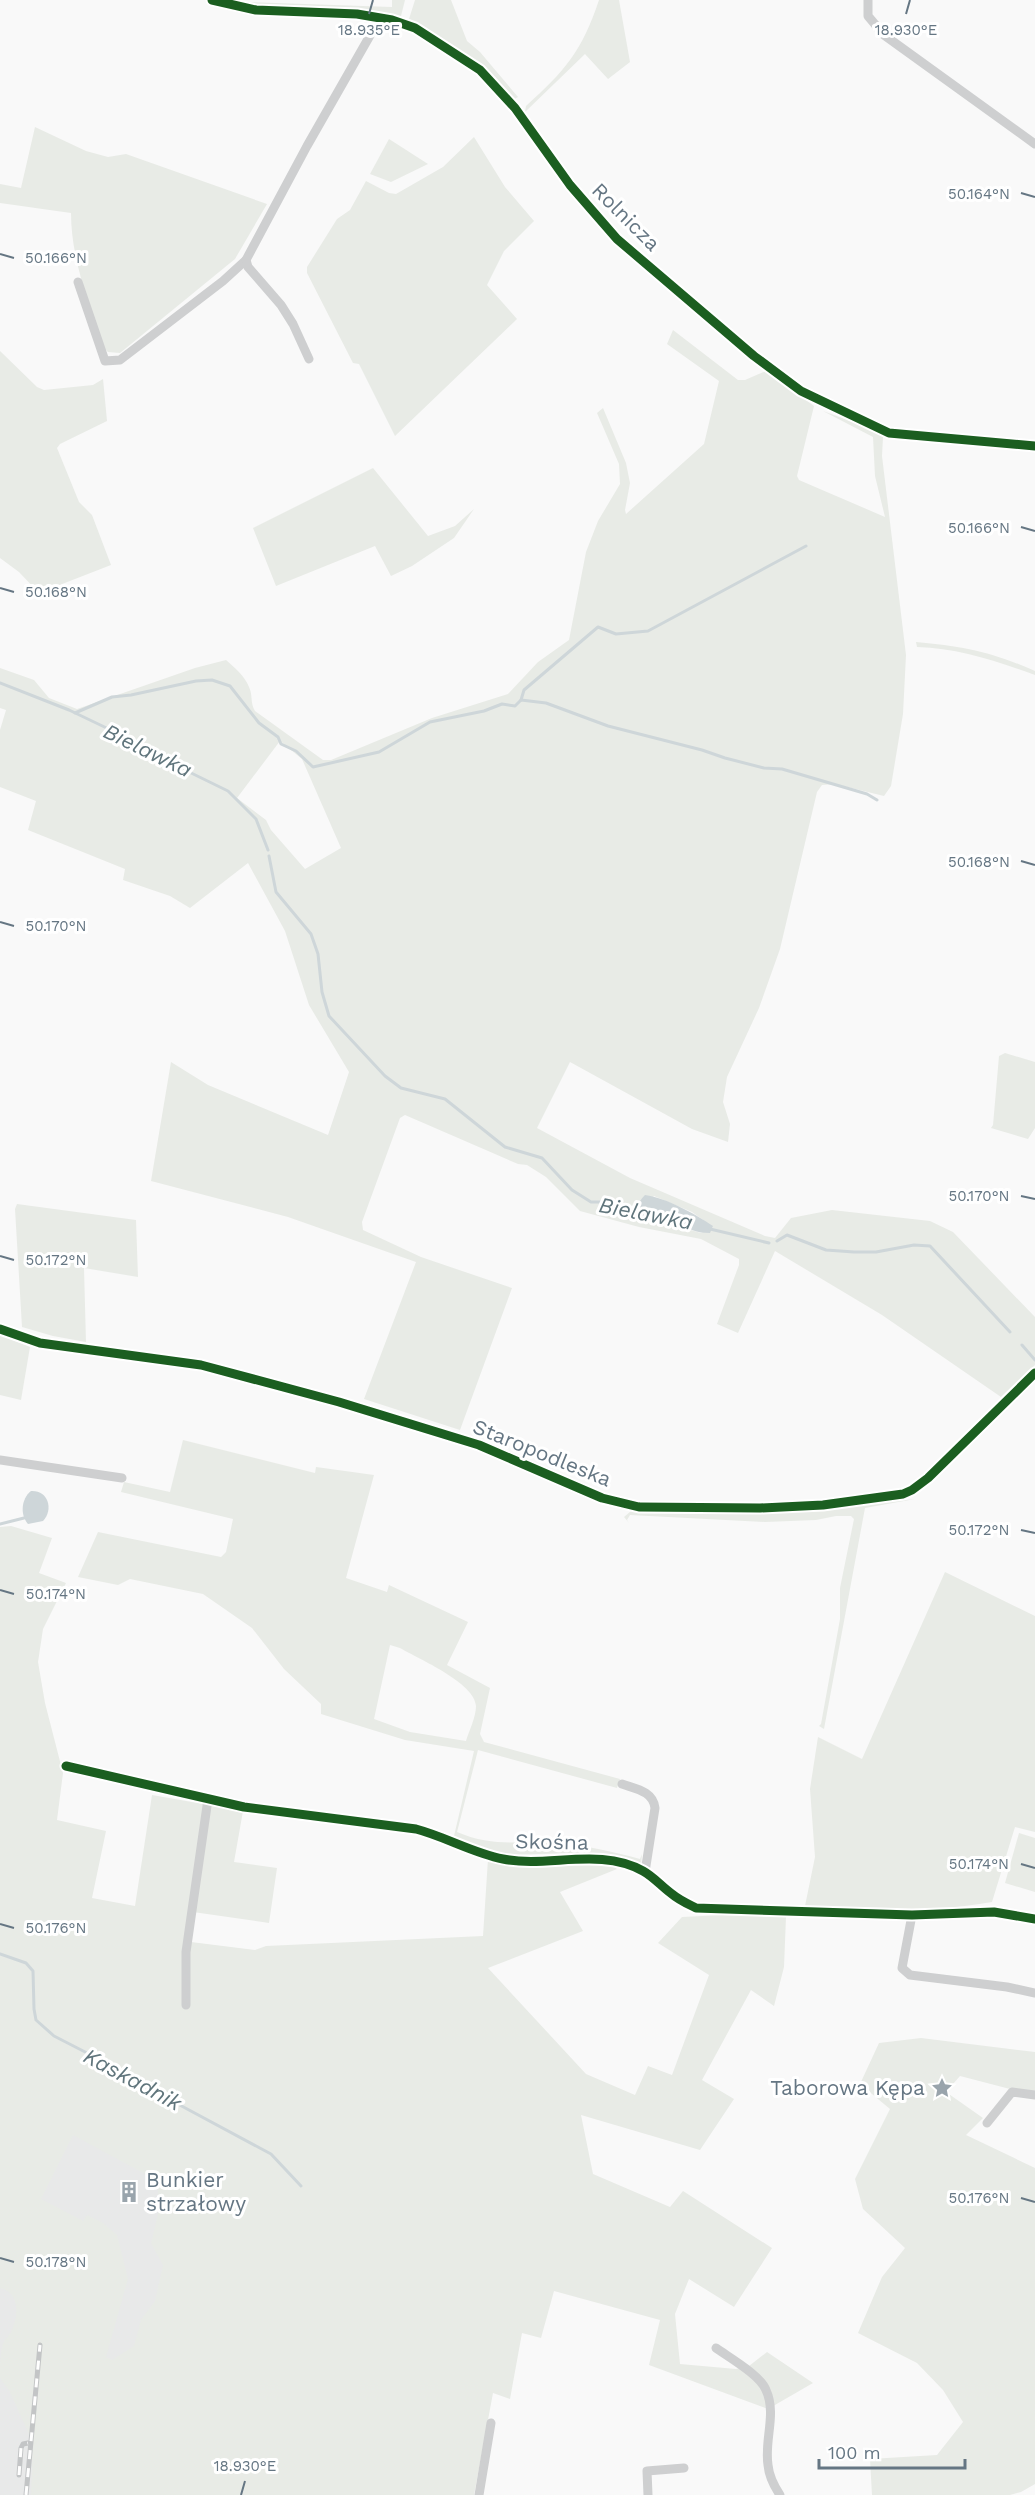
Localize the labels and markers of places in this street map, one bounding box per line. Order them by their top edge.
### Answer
place label: Taborowa Kępa [770,2075,925,2100]
place icon: Taborowa Kępa [930,2076,954,2100]
place label: Bunkier strzałowy [146,2167,246,2216]
building icon: Bunkier strzałowy [117,2180,141,2204]

